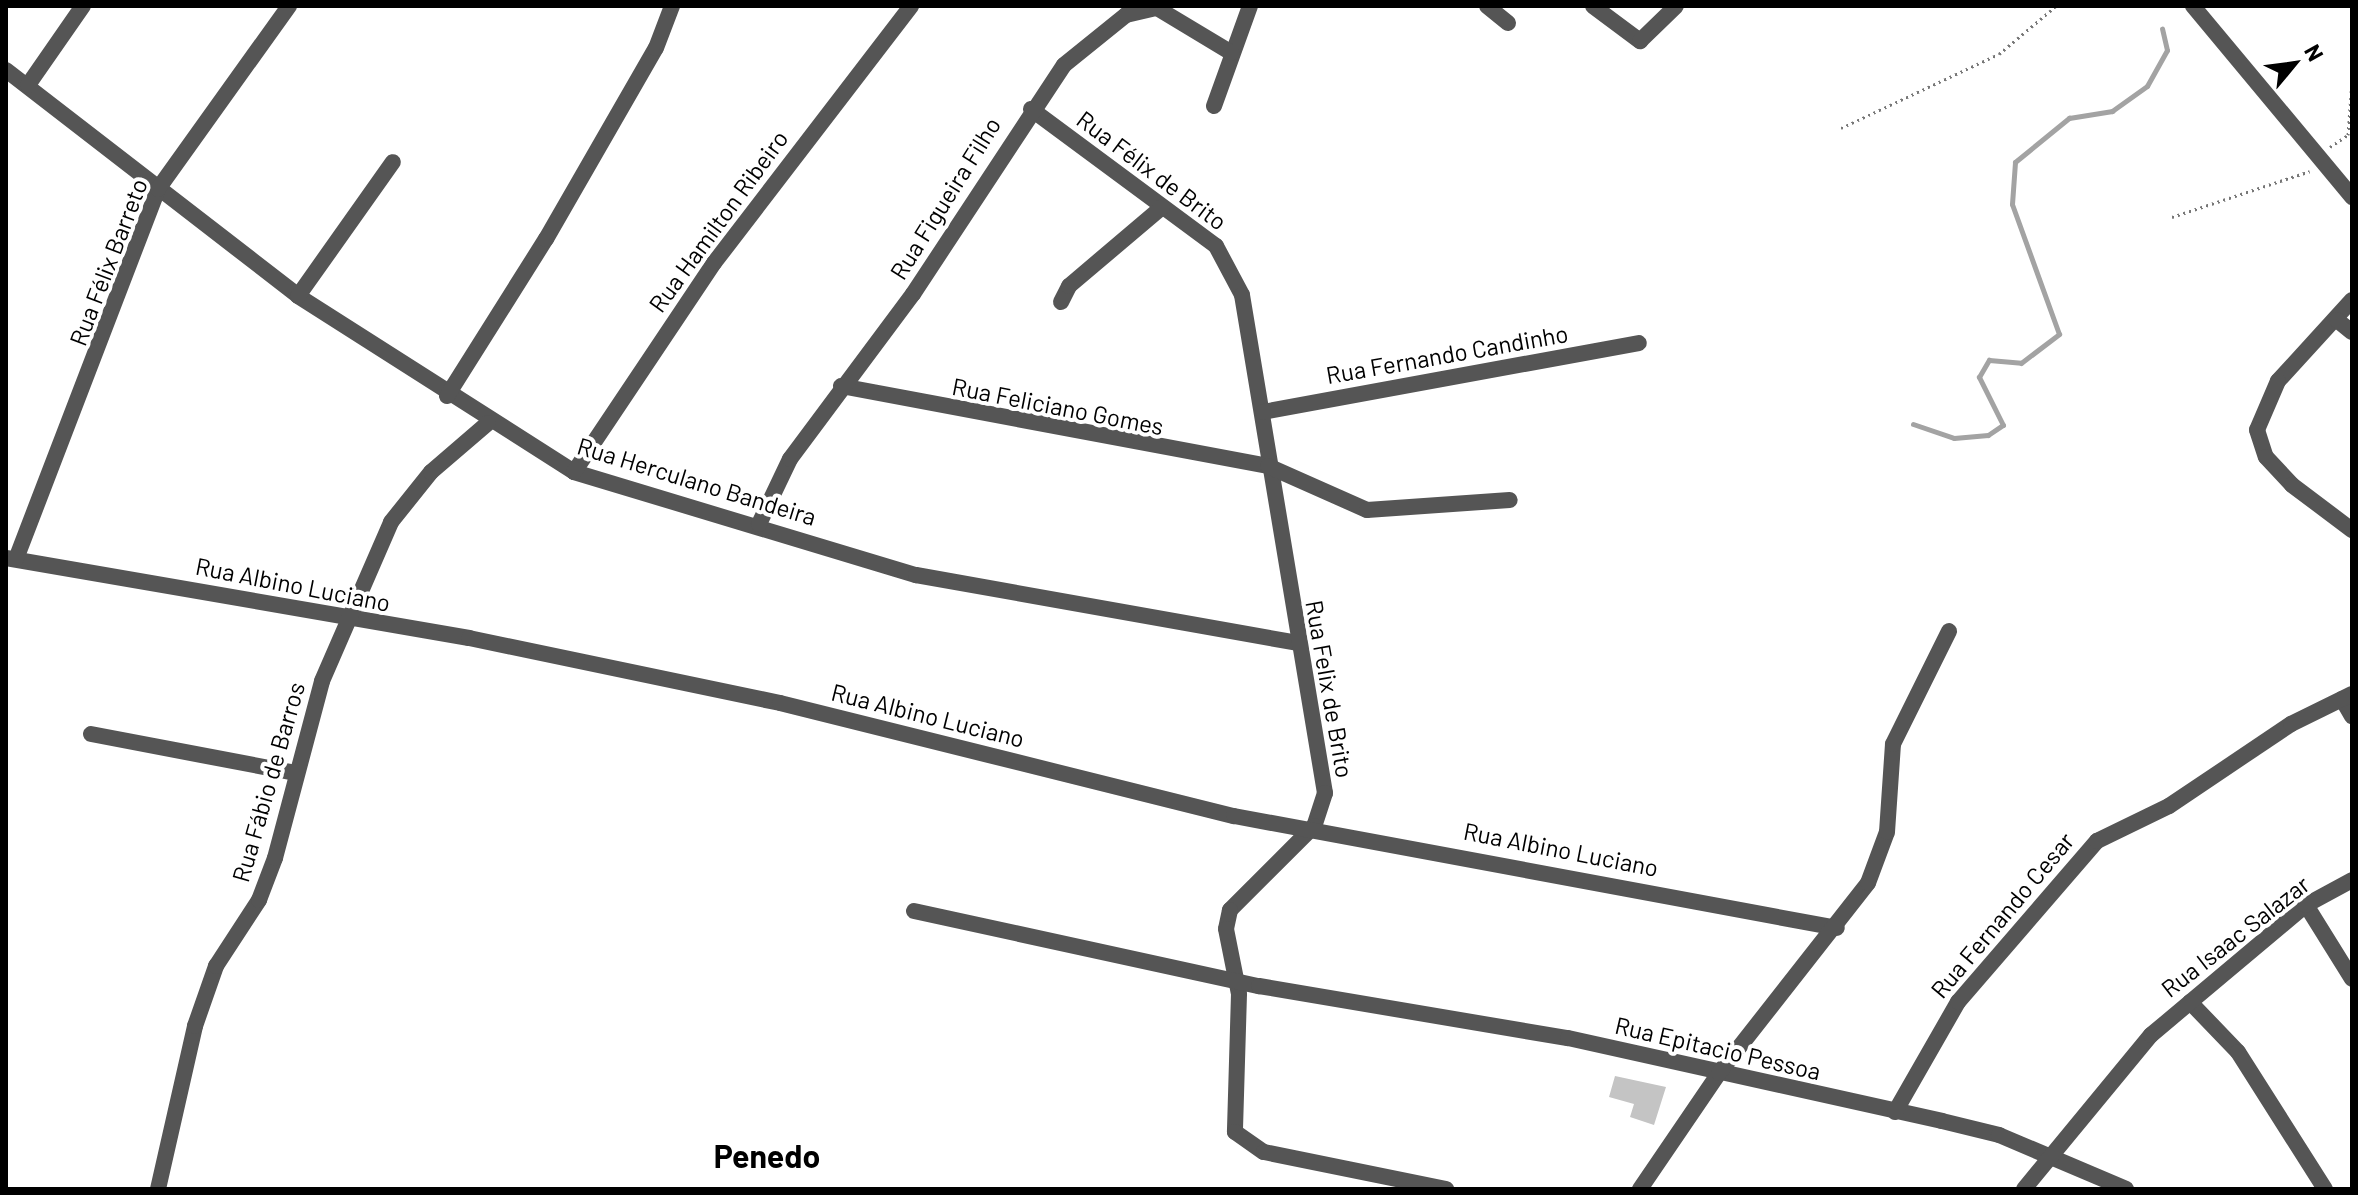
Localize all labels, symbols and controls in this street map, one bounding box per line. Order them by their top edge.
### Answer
north arrow [2254,24,2334,104]
text: N [2300,40,2330,65]
street label: Rua Félix de Brito [1071,104,1233,236]
street label: Rua Figueira Filho [884,112,1006,284]
street label: Rua Hamilton Ribeiro [642,125,794,317]
street label: Rua Félix Barreto [63,174,153,350]
street label: Rua Fernando Candinho [1324,319,1570,389]
street label: Rua Feliciano Gomes [950,371,1166,441]
street label: Rua Herculano Bandeira [574,431,820,531]
street label: Rua Albino Luciano [193,551,393,617]
street label: Rua Felix de Brito [1300,598,1360,780]
street label: Rua Albino Luciano [829,677,1027,753]
street label: Rua Fábio de Barros [226,679,310,885]
street label: Rua Albino Luciano [1461,816,1661,882]
street label: Rua Fernando Cesar [1924,826,2080,1004]
street label: Rua Isaac Salazar [2155,869,2315,1003]
street label: Rua Epitacio Pessoa [1612,1010,1824,1086]
district label: Penedo [714,1136,820,1174]

